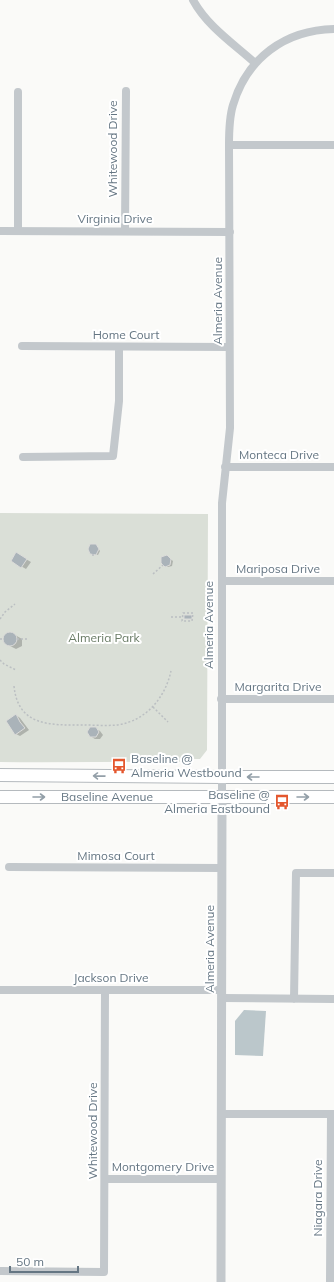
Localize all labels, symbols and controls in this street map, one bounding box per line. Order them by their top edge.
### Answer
street label: Whitewood Drive [105,100,120,198]
street label: Virginia Drive [78,211,152,226]
street label: Almeria Avenue [210,257,225,345]
street label: Home Court [93,327,159,342]
street label: Monteca Drive [239,447,319,462]
street label: Mariposa Drive [236,561,320,576]
street label: Almeria Avenue [201,581,216,669]
park label: Almeria Park [68,630,141,645]
street label: Margarita Drive [235,679,321,694]
place label: Baseline @ Almeria Westbound [131,751,242,780]
bus stop icon: Baseline @ Almeria Westbound [110,757,128,775]
one-way arrow [93,772,106,780]
one-way arrow [247,773,260,781]
place label: Baseline @ Almeria Eastbound [164,787,270,816]
street label: Baseline Avenue [61,789,153,804]
one-way arrow [32,793,45,801]
bus stop icon: Baseline @ Almeria Eastbound [273,793,291,811]
one-way arrow [296,793,309,801]
street label: Mimosa Court [77,848,155,863]
street label: Almeria Avenue [202,905,217,993]
street label: Jackson Drive [73,970,149,985]
street label: Whitewood Drive [85,1082,100,1180]
street label: Montgomery Drive [112,1159,214,1174]
street label: Niagara Drive [310,1159,325,1237]
scale bar [10,1248,78,1274]
text: 50 m [16,1254,44,1269]

